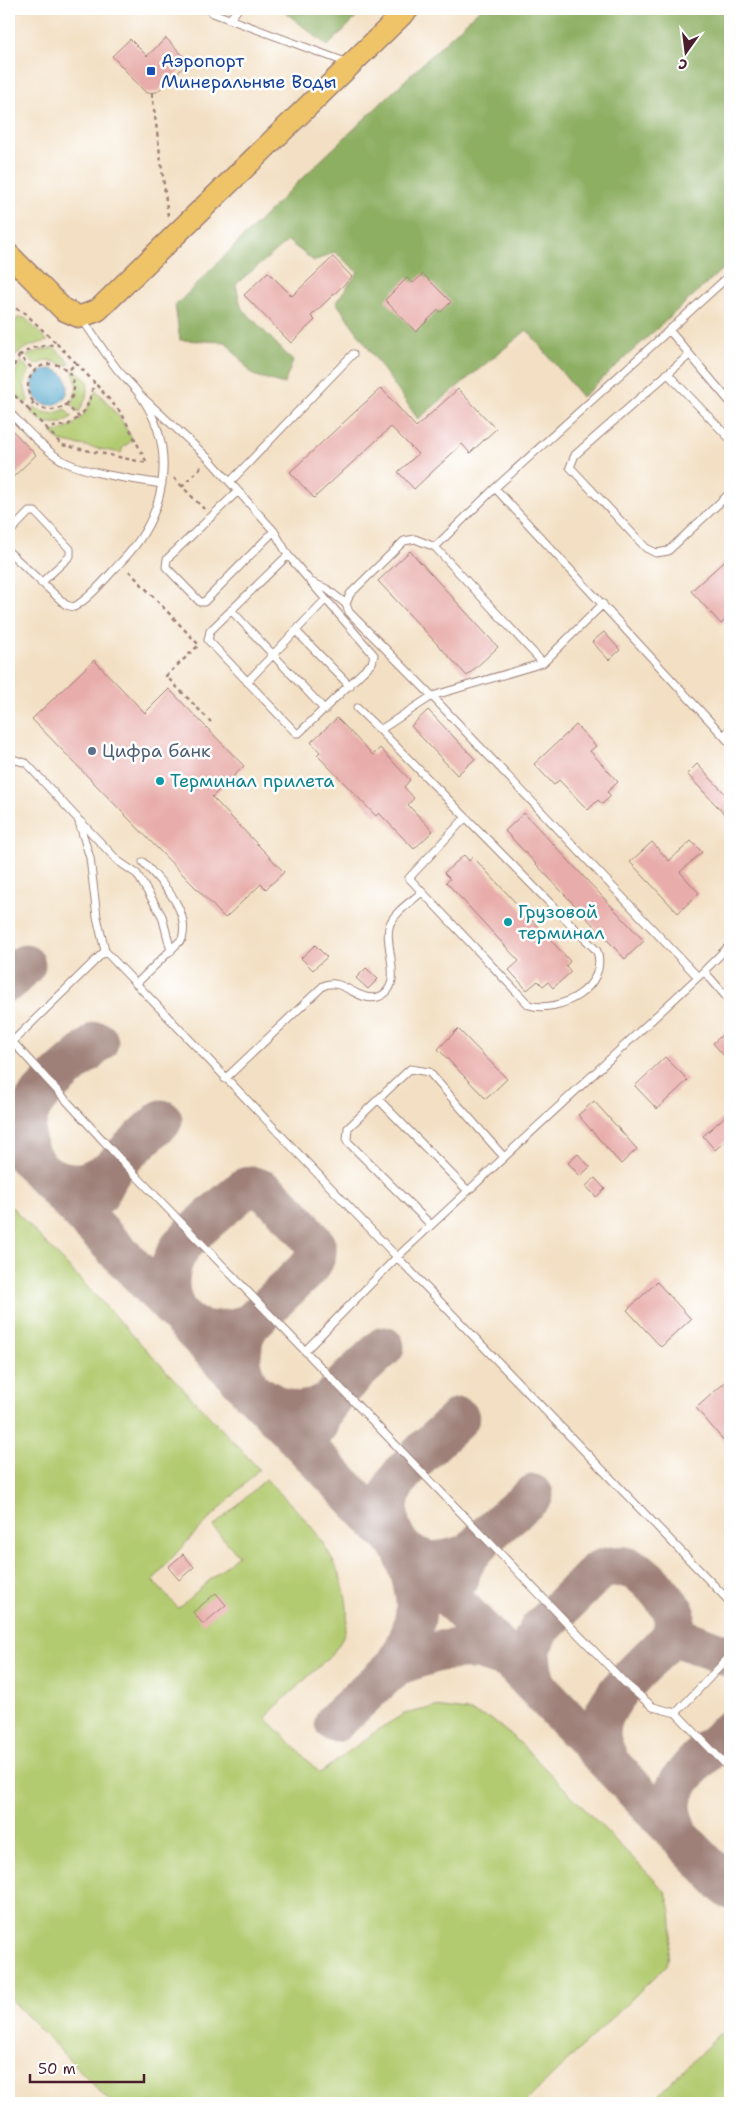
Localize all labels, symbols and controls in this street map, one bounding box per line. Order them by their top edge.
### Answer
north arrow [662,28,712,78]
place label: Аэропорт Минеральные Воды [161,49,337,94]
text: С [677,55,689,74]
marker: Аэропорт Минеральные Воды [145,65,157,77]
place label: Цифра банк [102,739,211,763]
marker: Цифра банк [86,745,98,757]
place label: Терминал прилета [170,769,334,793]
marker: Терминал прилета [154,775,166,787]
place label: Грузовой терминал [518,900,604,945]
marker: Грузовой терминал [502,916,514,928]
scale bar [30,2052,144,2084]
text: 50 m [38,2059,76,2079]

